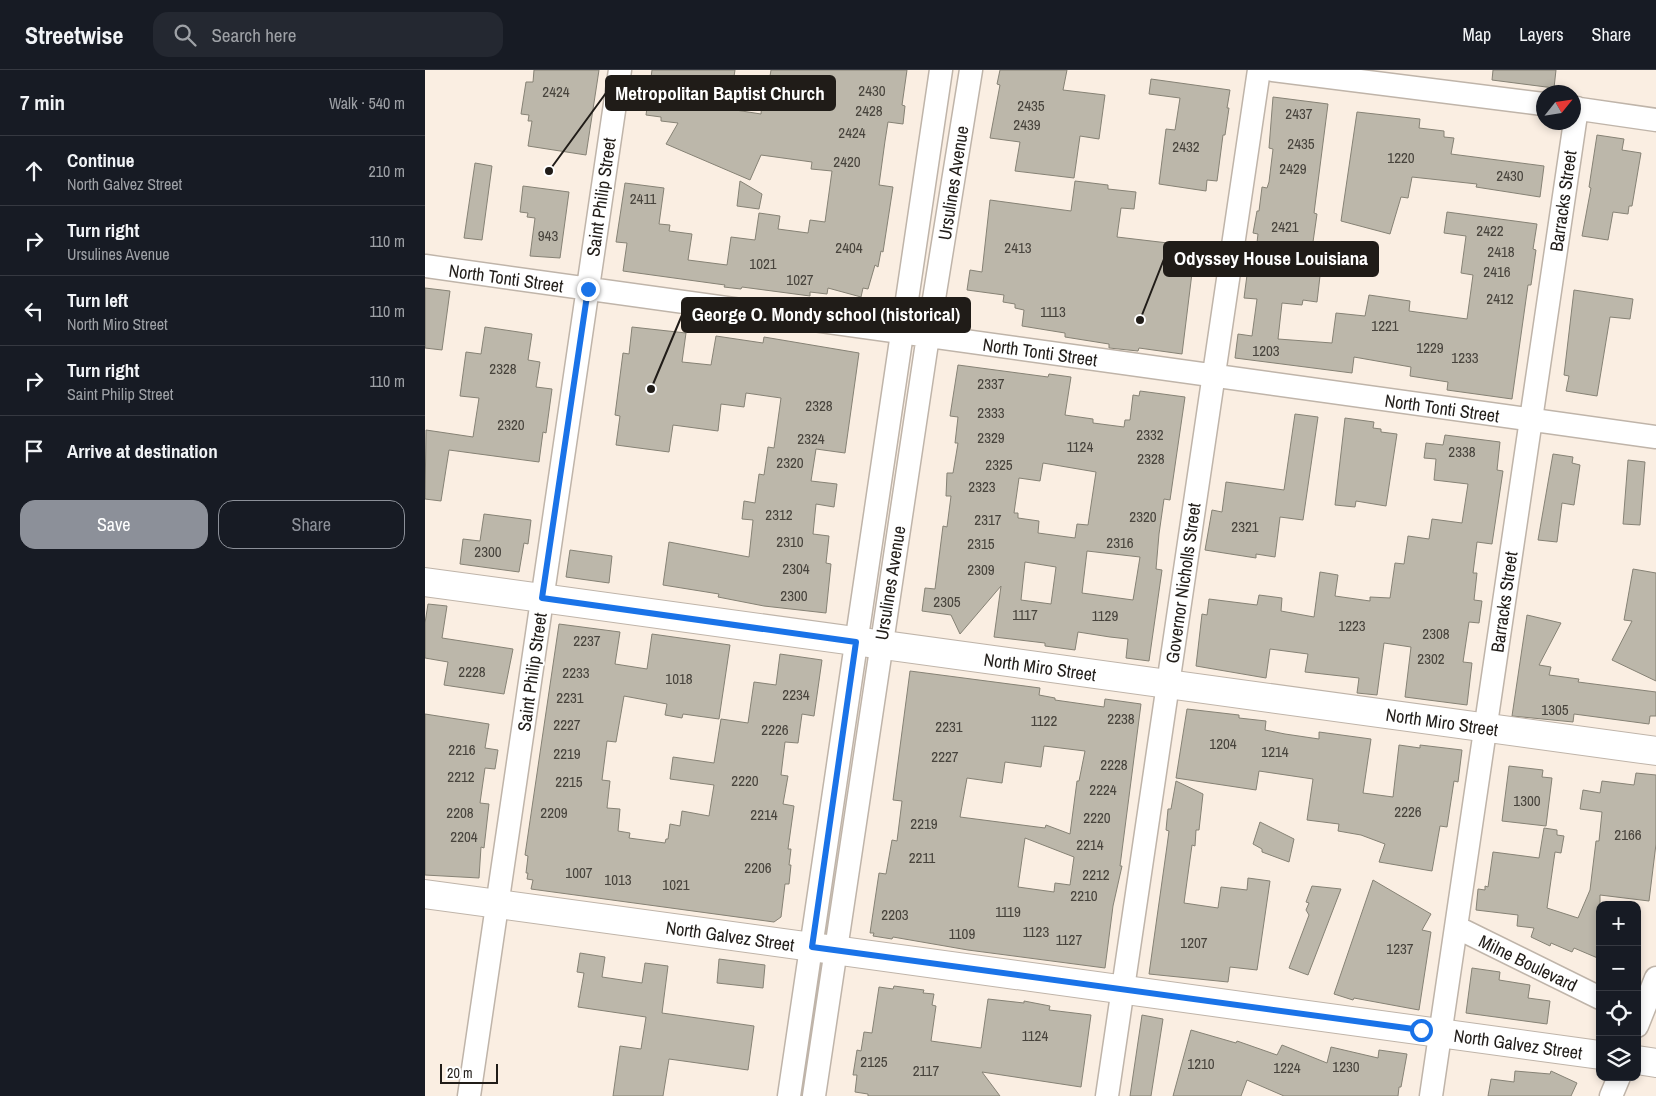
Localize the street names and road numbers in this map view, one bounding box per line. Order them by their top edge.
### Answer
street label: Ursulines Avenue [932,124,974,242]
street label: Saint Philip Street [580,136,622,258]
street label: Barracks Street [1544,149,1582,253]
street label: North Tonti Street [447,258,565,298]
street label: North Tonti Street [981,332,1099,372]
street label: North Tonti Street [1383,388,1501,428]
street label: Governor Nicholls Street [1159,501,1207,665]
street label: Ursulines Avenue [869,524,911,642]
street label: Barracks Street [1485,550,1523,654]
street label: Saint Philip Street [511,611,553,733]
street label: North Miro Street [982,647,1098,687]
street label: North Miro Street [1384,702,1500,742]
street label: North Galvez Street [664,915,796,957]
street label: Milne Boulevard [1475,928,1581,998]
street label: North Galvez Street [1452,1023,1584,1065]

